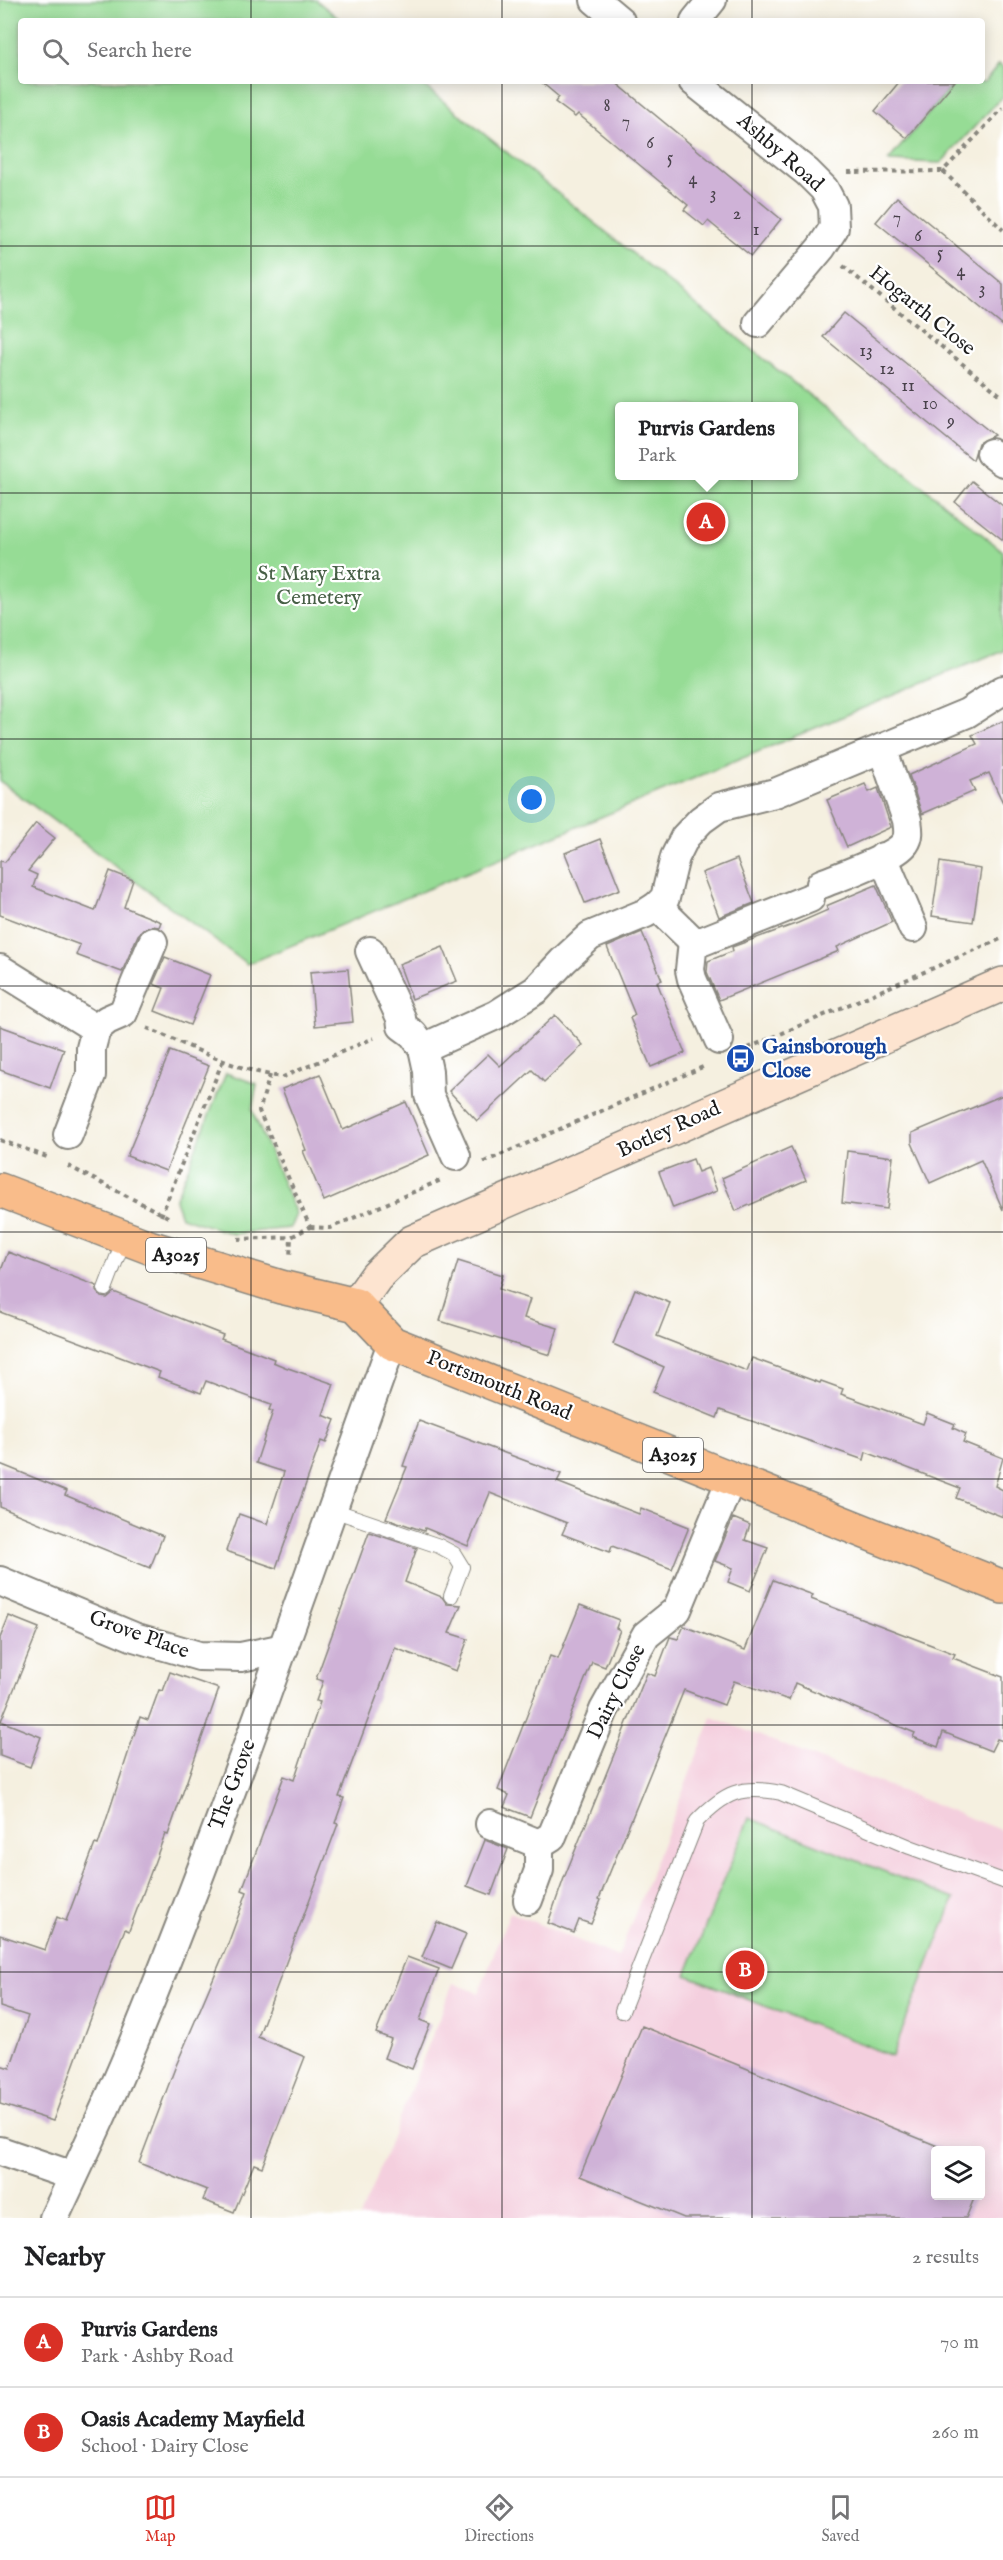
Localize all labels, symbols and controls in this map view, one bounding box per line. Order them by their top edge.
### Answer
search box [18,18,985,84]
icon: search [39,35,72,68]
text: Search here [87,37,192,65]
house number: 8 [603,95,611,118]
street label: Ashby Road [730,107,830,199]
house number: 7 [622,111,630,134]
house number: 6 [646,132,654,155]
house number: 5 [667,147,674,170]
house number: 4 [689,168,698,191]
house number: 3 [710,183,716,206]
house number: 2 [733,203,741,226]
house number: 7 [893,207,901,230]
house number: 1 [753,219,759,242]
house number: 6 [914,225,922,248]
house number: 5 [937,242,944,265]
street label: Hogarth Close [863,260,981,362]
house number: 4 [957,260,966,283]
house number: 3 [979,278,985,301]
house number: 13 [859,340,873,363]
house number: 12 [879,358,895,381]
house number: 11 [901,375,915,398]
house number: 10 [922,393,938,416]
popup [615,402,798,480]
house number: 9 [946,410,955,433]
text: Purvis Gardens [638,415,775,443]
text: Park [638,443,676,468]
pin: A [686,500,726,544]
park label: St Mary Extra Cemetery [258,561,381,612]
your location [517,785,546,814]
place label: Gainsborough Close [762,1034,888,1085]
bus stop icon: Gainsborough Close [725,1043,757,1075]
street label: Botley Road [613,1095,726,1165]
road number: A3025 [146,1238,206,1272]
street label: Portsmouth Road [423,1345,576,1428]
road number: A3025 [643,1438,703,1472]
street label: Grove Place [85,1604,193,1666]
street label: Dairy Close [582,1640,653,1744]
street label: The Grove [203,1735,263,1834]
pin: B [726,1948,764,1992]
map controls [931,2146,985,2200]
button: layers [931,2146,985,2200]
text: Nearby [24,2241,105,2274]
text: 2 results [912,2245,979,2270]
text: Purvis Gardens [81,2316,218,2344]
text: A [37,2330,50,2355]
text: 70 m [940,2330,979,2355]
text: Park · Ashby Road [81,2344,233,2369]
text: Oasis Academy Mayfield [81,2406,304,2434]
text: B [37,2420,50,2445]
text: 260 m [932,2420,979,2445]
text: School · Dairy Close [81,2434,249,2459]
tab: Map [144,2491,177,2547]
tab: Directions [464,2491,534,2547]
tab: Saved [821,2491,859,2547]

